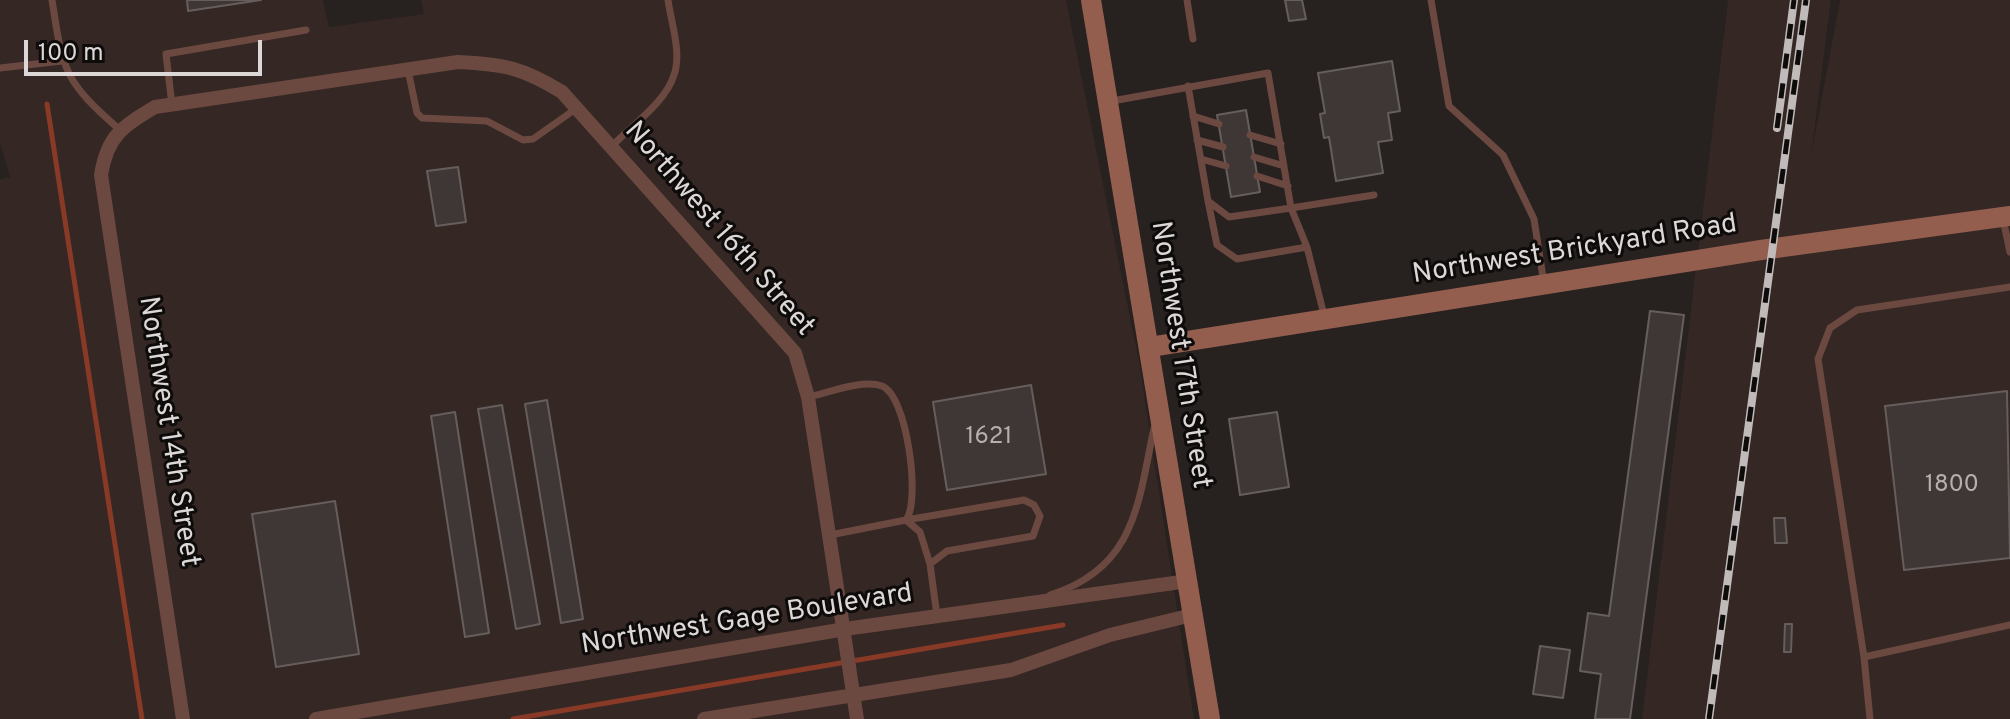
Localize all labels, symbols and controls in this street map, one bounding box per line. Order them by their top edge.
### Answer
scale bar [28,24,266,74]
text: 100 m [38,39,104,69]
street label: Northwest 16th Street [616,116,820,344]
street label: Northwest Brickyard Road [1410,209,1740,293]
street label: Northwest 17th Street [1141,219,1217,491]
street label: Northwest 14th Street [129,294,205,570]
house number: 1621 [966,424,1012,452]
house number: 1800 [1925,472,1979,500]
street label: Northwest Gage Boulevard [579,578,915,664]

